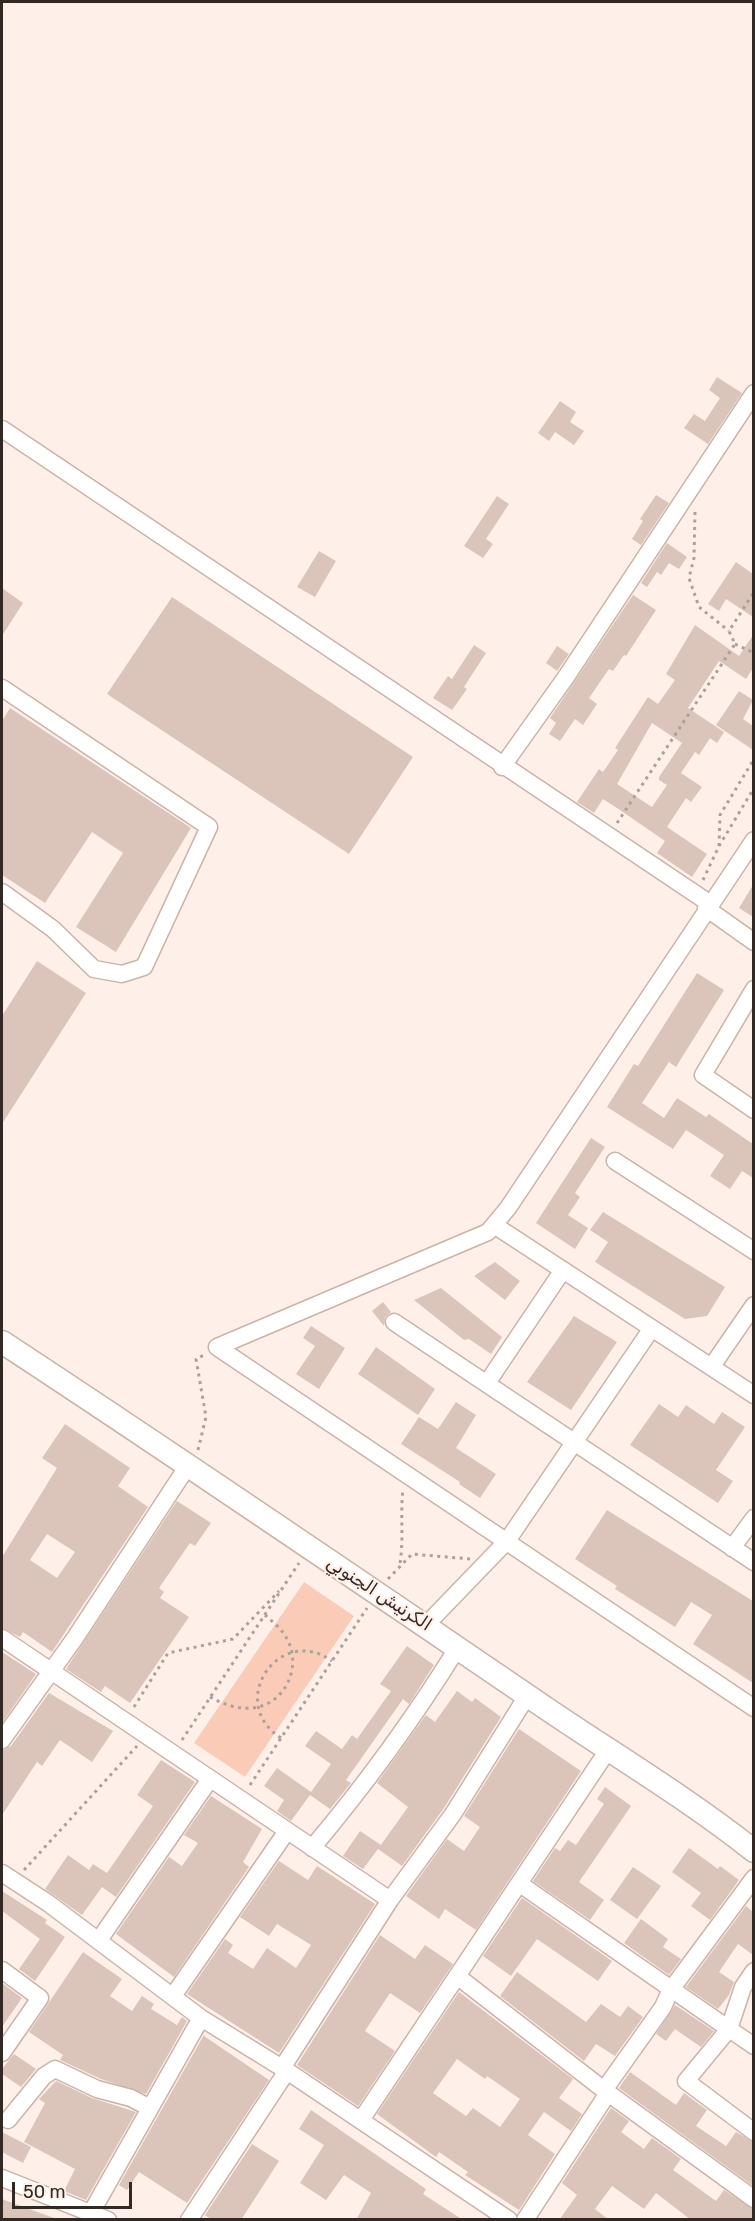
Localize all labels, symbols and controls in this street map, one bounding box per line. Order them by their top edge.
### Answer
street label: الكرنيش الجنوبي [322,1552,436,1636]
scale bar [15,2170,135,2208]
text: 50 m [23,2181,66,2203]

